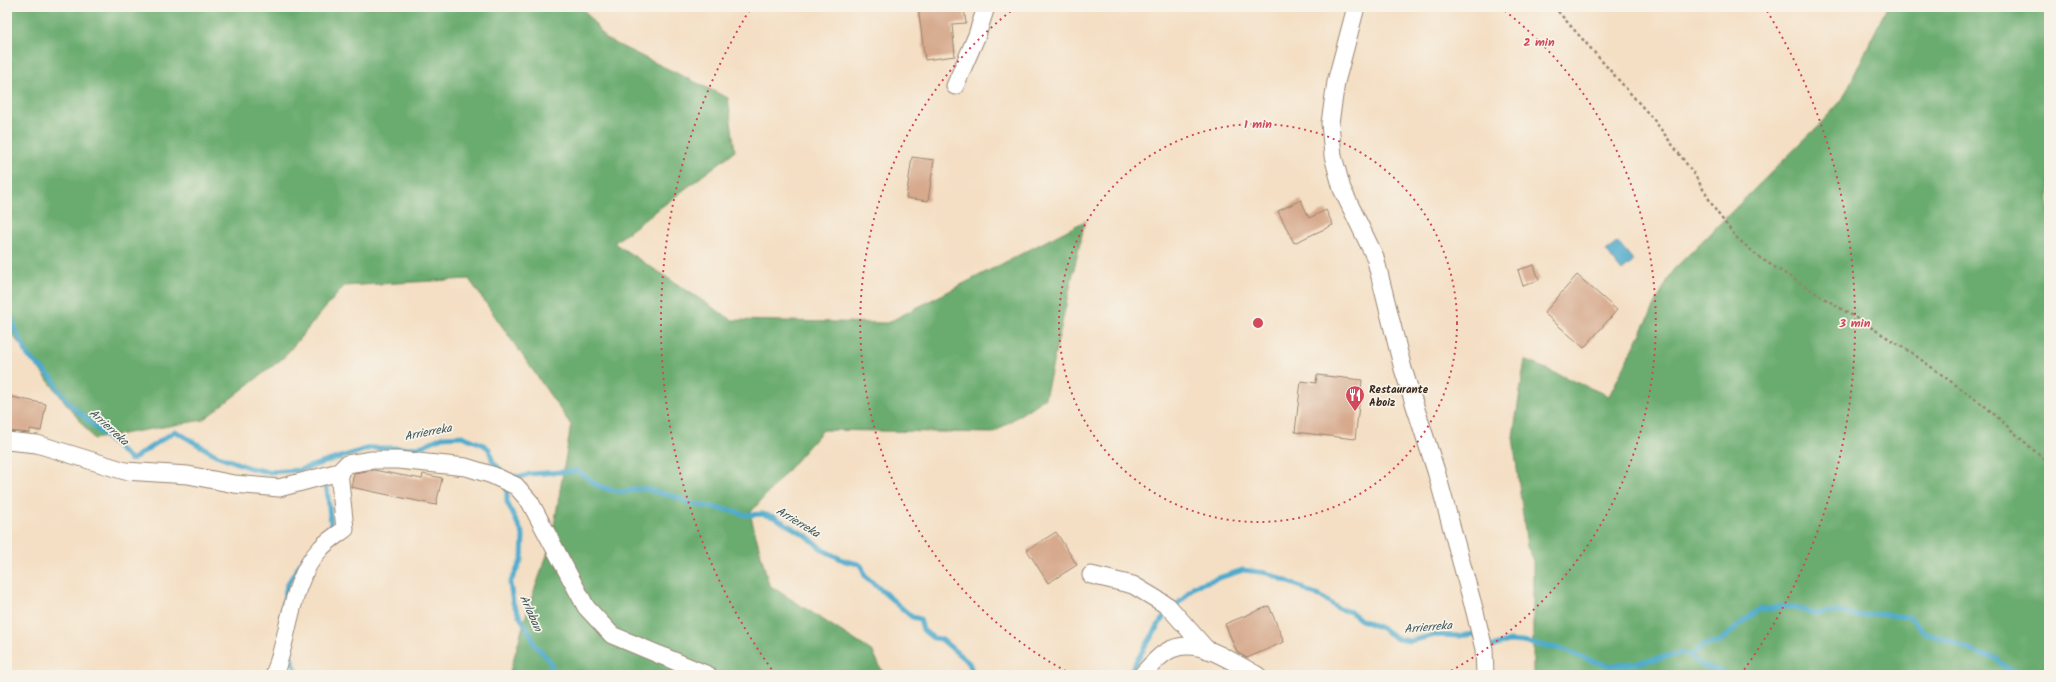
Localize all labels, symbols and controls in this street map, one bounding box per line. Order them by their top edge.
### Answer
text: 2 min [1523,33,1555,52]
text: 1 min [1244,115,1272,134]
text: 3 min [1839,314,1871,333]
centre of rings [1251,316,1265,330]
place label: Restaurante Aboiz [1369,381,1429,412]
restaurant icon: Restaurante Aboiz [1344,384,1366,412]
water label: Arrierreka [84,404,134,451]
water label: Arrierreka [403,418,455,446]
water label: Arrierreka [772,502,824,544]
water label: Arlaban [514,592,548,636]
water label: Arrierreka [1403,616,1454,639]

